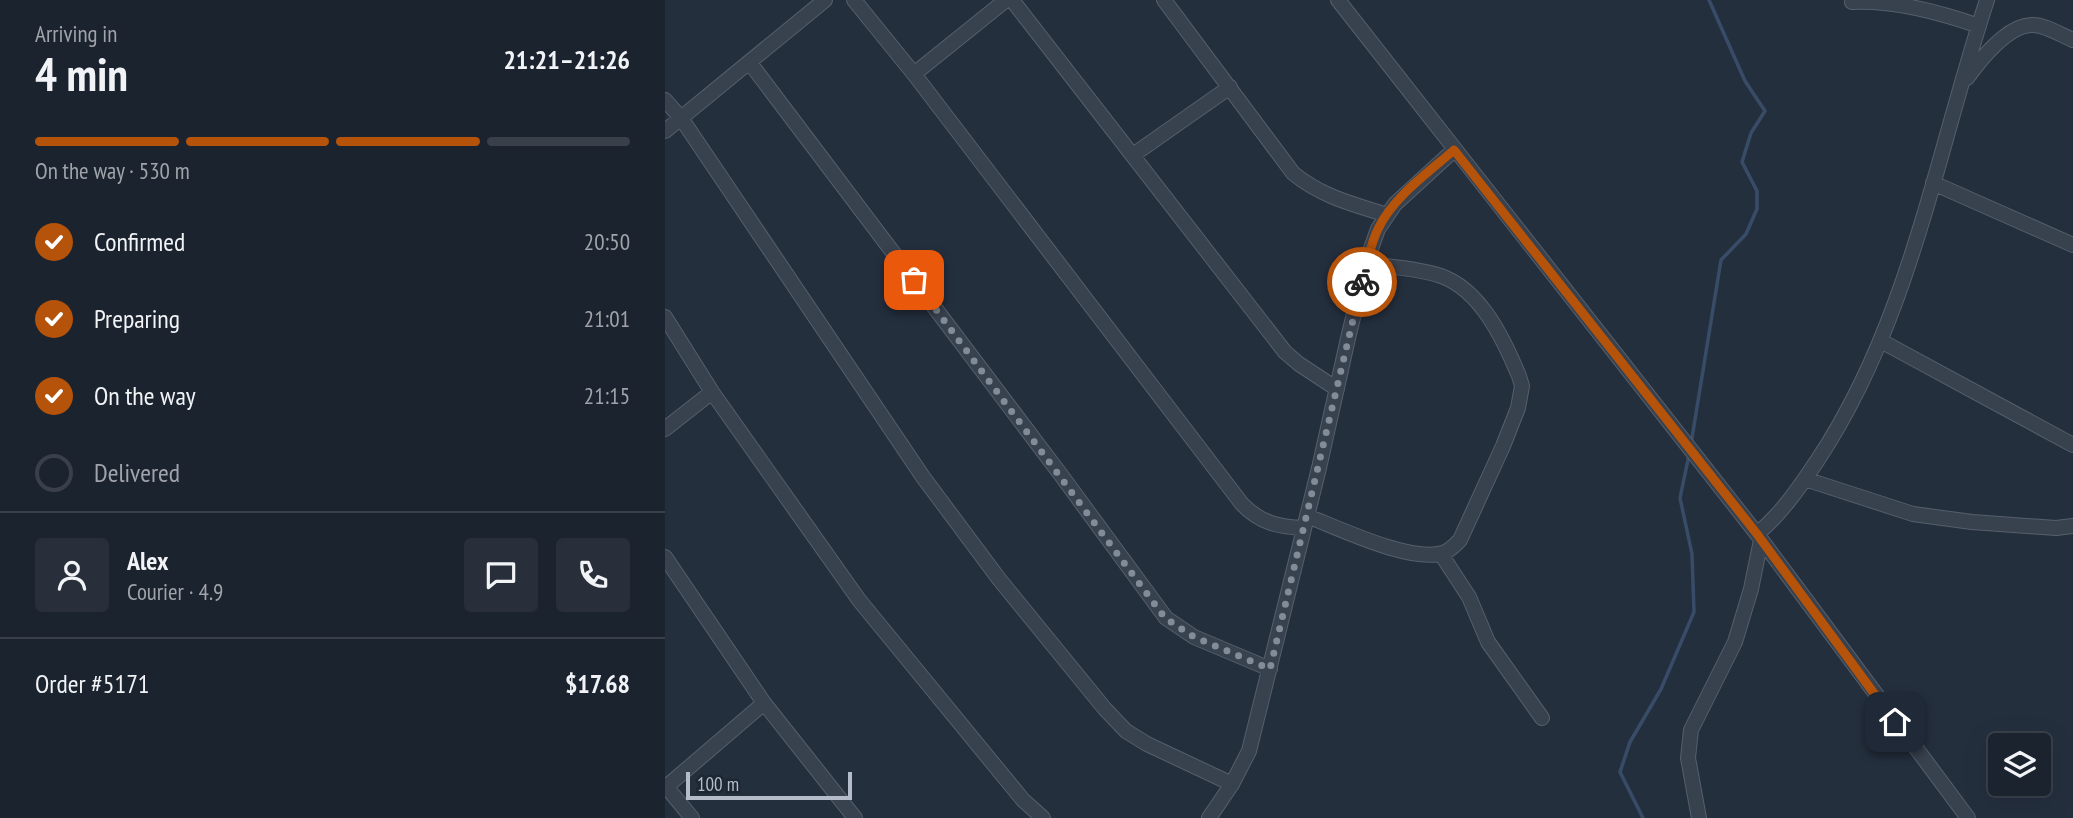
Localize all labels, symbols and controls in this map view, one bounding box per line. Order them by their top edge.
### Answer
text: Arriving in [35,19,117,48]
text: 21:21–21:26 [503,43,630,76]
text: 4 min [35,44,128,104]
text: On the way · 530 m [35,156,190,185]
icon: check [35,223,73,261]
text: Confirmed [94,225,185,258]
text: 20:50 [584,227,630,256]
courier [1327,247,1397,317]
pin [884,250,944,310]
icon: bag [895,261,933,299]
icon: bike [1343,263,1381,301]
icon: check [35,300,73,338]
text: Preparing [94,302,180,335]
text: 21:01 [584,304,630,333]
icon: check [35,377,73,415]
text: On the way [94,379,196,412]
text: 21:15 [584,381,630,410]
text: Delivered [94,456,180,489]
button: person [35,538,109,612]
button: chat [464,538,538,612]
button: phone [556,538,630,612]
text: Alex [127,544,168,577]
text: Courier · 4.9 [127,577,223,606]
text: Order #5171 [35,667,150,700]
text: $17.68 [565,667,630,700]
pin [1865,692,1925,752]
icon: home [1876,703,1914,741]
map controls [1988,733,2051,796]
button: layers [1988,733,2051,796]
scale bar [686,769,852,801]
text: 100 m [697,772,739,796]

